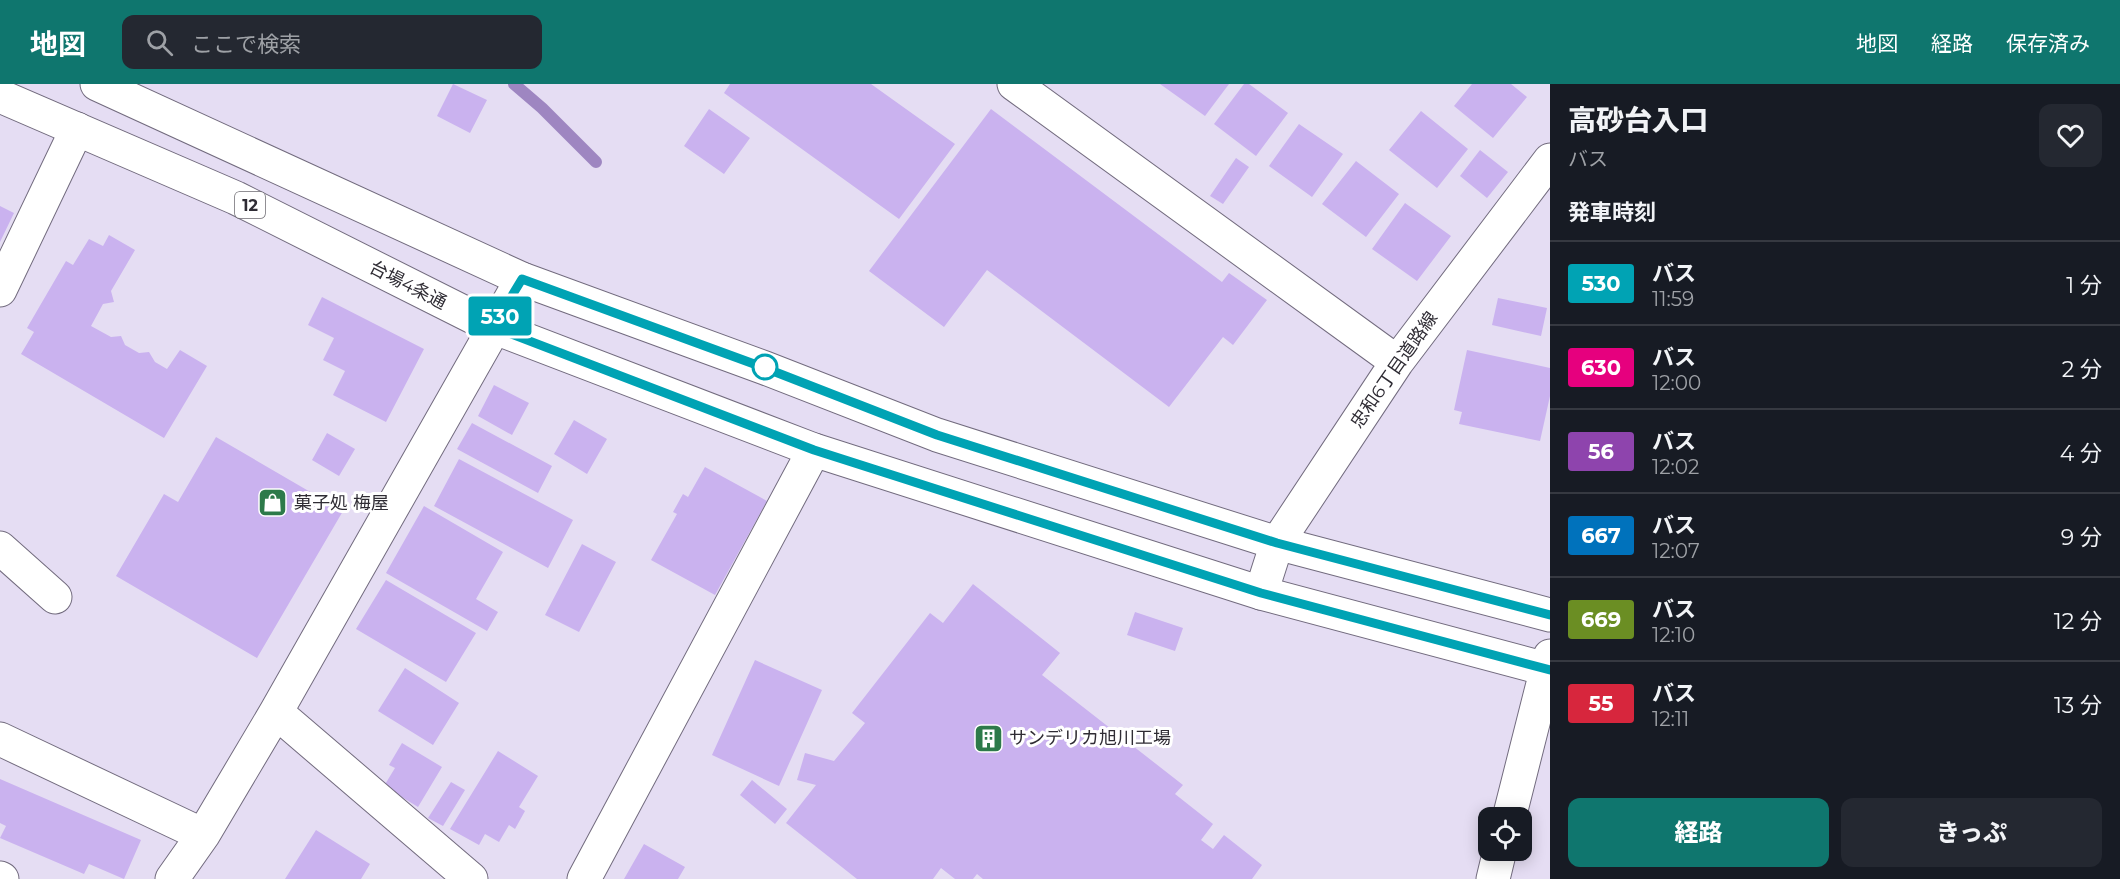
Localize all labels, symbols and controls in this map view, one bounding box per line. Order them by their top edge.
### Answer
search box [122,15,542,69]
icon: search [143,26,176,59]
text: 地図 [30,27,86,61]
text: ここで検索 [191,31,301,58]
text: 地図 [1856,31,1898,56]
text: 経路 [1931,31,1973,56]
text: 保存済み [2006,31,2090,56]
text: 高砂台入口 [1568,103,1708,137]
button: heart [2039,104,2102,167]
text: バス [1568,147,1608,171]
road number: 12 [235,192,265,218]
text: 発車時刻 [1568,199,1656,226]
street label: 台場4条通 [366,256,450,314]
text: バス [1652,260,1696,287]
text: 530 [1581,271,1621,296]
text: 1 分 [2066,272,2102,299]
text: 11:59 [1652,287,1694,311]
line badge: 530 [466,296,534,336]
text: 530 [480,304,520,329]
street label: 忠和6丁目道路線 [1346,308,1442,432]
text: バス [1652,344,1696,371]
unlabelled marker [752,354,778,380]
text: 630 [1581,355,1621,380]
text: 2 分 [2062,356,2102,383]
text: 12:00 [1652,371,1701,395]
text: バス [1652,428,1696,455]
text: 56 [1588,439,1614,464]
text: 4 分 [2060,440,2102,467]
text: 12:02 [1652,455,1699,479]
shop icon: 菓子処 梅屋 [257,487,289,519]
place label: 菓子処 梅屋 [294,492,389,514]
text: バス [1652,512,1696,539]
text: 667 [1581,523,1621,548]
text: 9 分 [2061,524,2102,551]
text: 12:07 [1652,539,1700,563]
text: バス [1652,596,1696,623]
text: 669 [1581,607,1621,632]
text: 12 分 [2054,608,2102,635]
text: 12:10 [1652,623,1695,647]
text: バス [1652,680,1696,707]
text: 55 [1589,691,1613,716]
text: 13 分 [2054,692,2102,719]
text: 12:11 [1652,707,1689,731]
building icon: サンデリカ旭川工場 [972,722,1004,754]
place label: サンデリカ旭川工場 [1009,727,1171,749]
button: 経路 [1568,798,1829,867]
button: きっぷ [1841,798,2102,867]
map controls [1478,807,1532,861]
button: locate [1478,807,1532,861]

